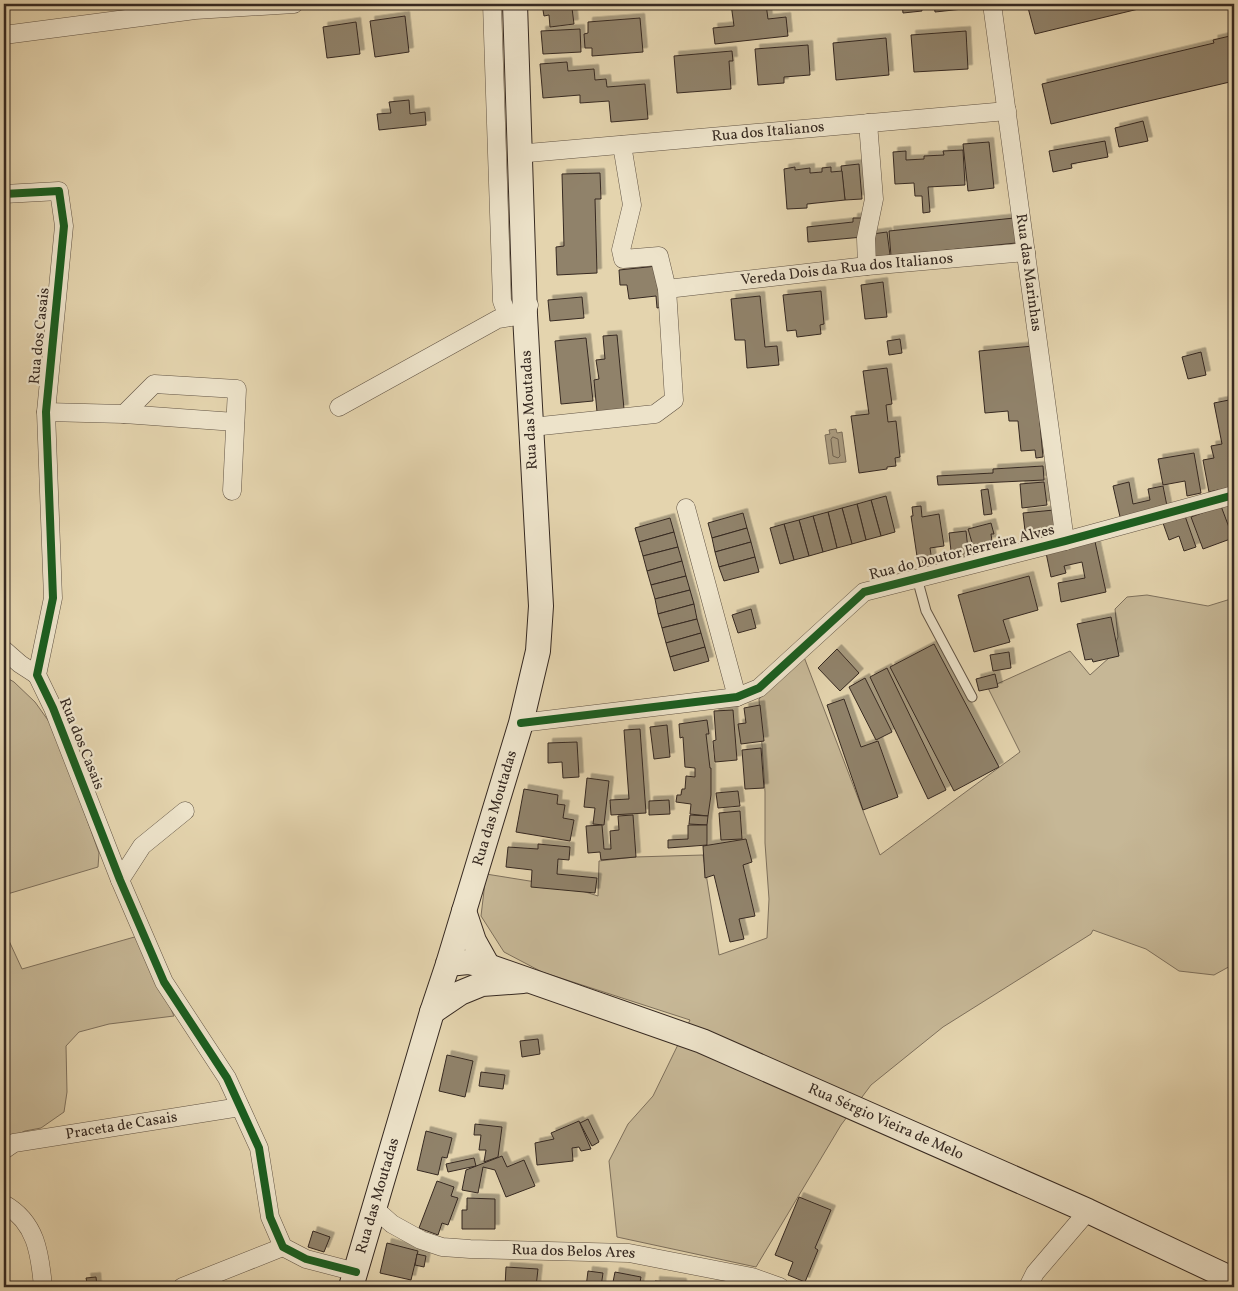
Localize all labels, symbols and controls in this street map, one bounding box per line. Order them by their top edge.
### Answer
street label: Rua dos Italianos [711,117,825,147]
street label: Rua das Marinhas [1010,212,1047,333]
street label: Vereda Dois da Rua dos Italianos [740,248,954,291]
street label: Rua dos Casais [24,287,56,385]
street label: Rua das Moutadas [516,350,544,470]
street label: Rua do Doutor Ferreira Alves [867,520,1057,586]
street label: Rua dos Casais [53,695,109,793]
street label: Rua das Moutadas [468,748,523,869]
street label: Rua Sérgio Vieira de Melo [805,1078,967,1165]
street label: Praceta de Casais [64,1107,179,1145]
street label: Rua das Moutadas [351,1135,405,1256]
street label: Rua dos Belos Ares [511,1240,637,1265]

